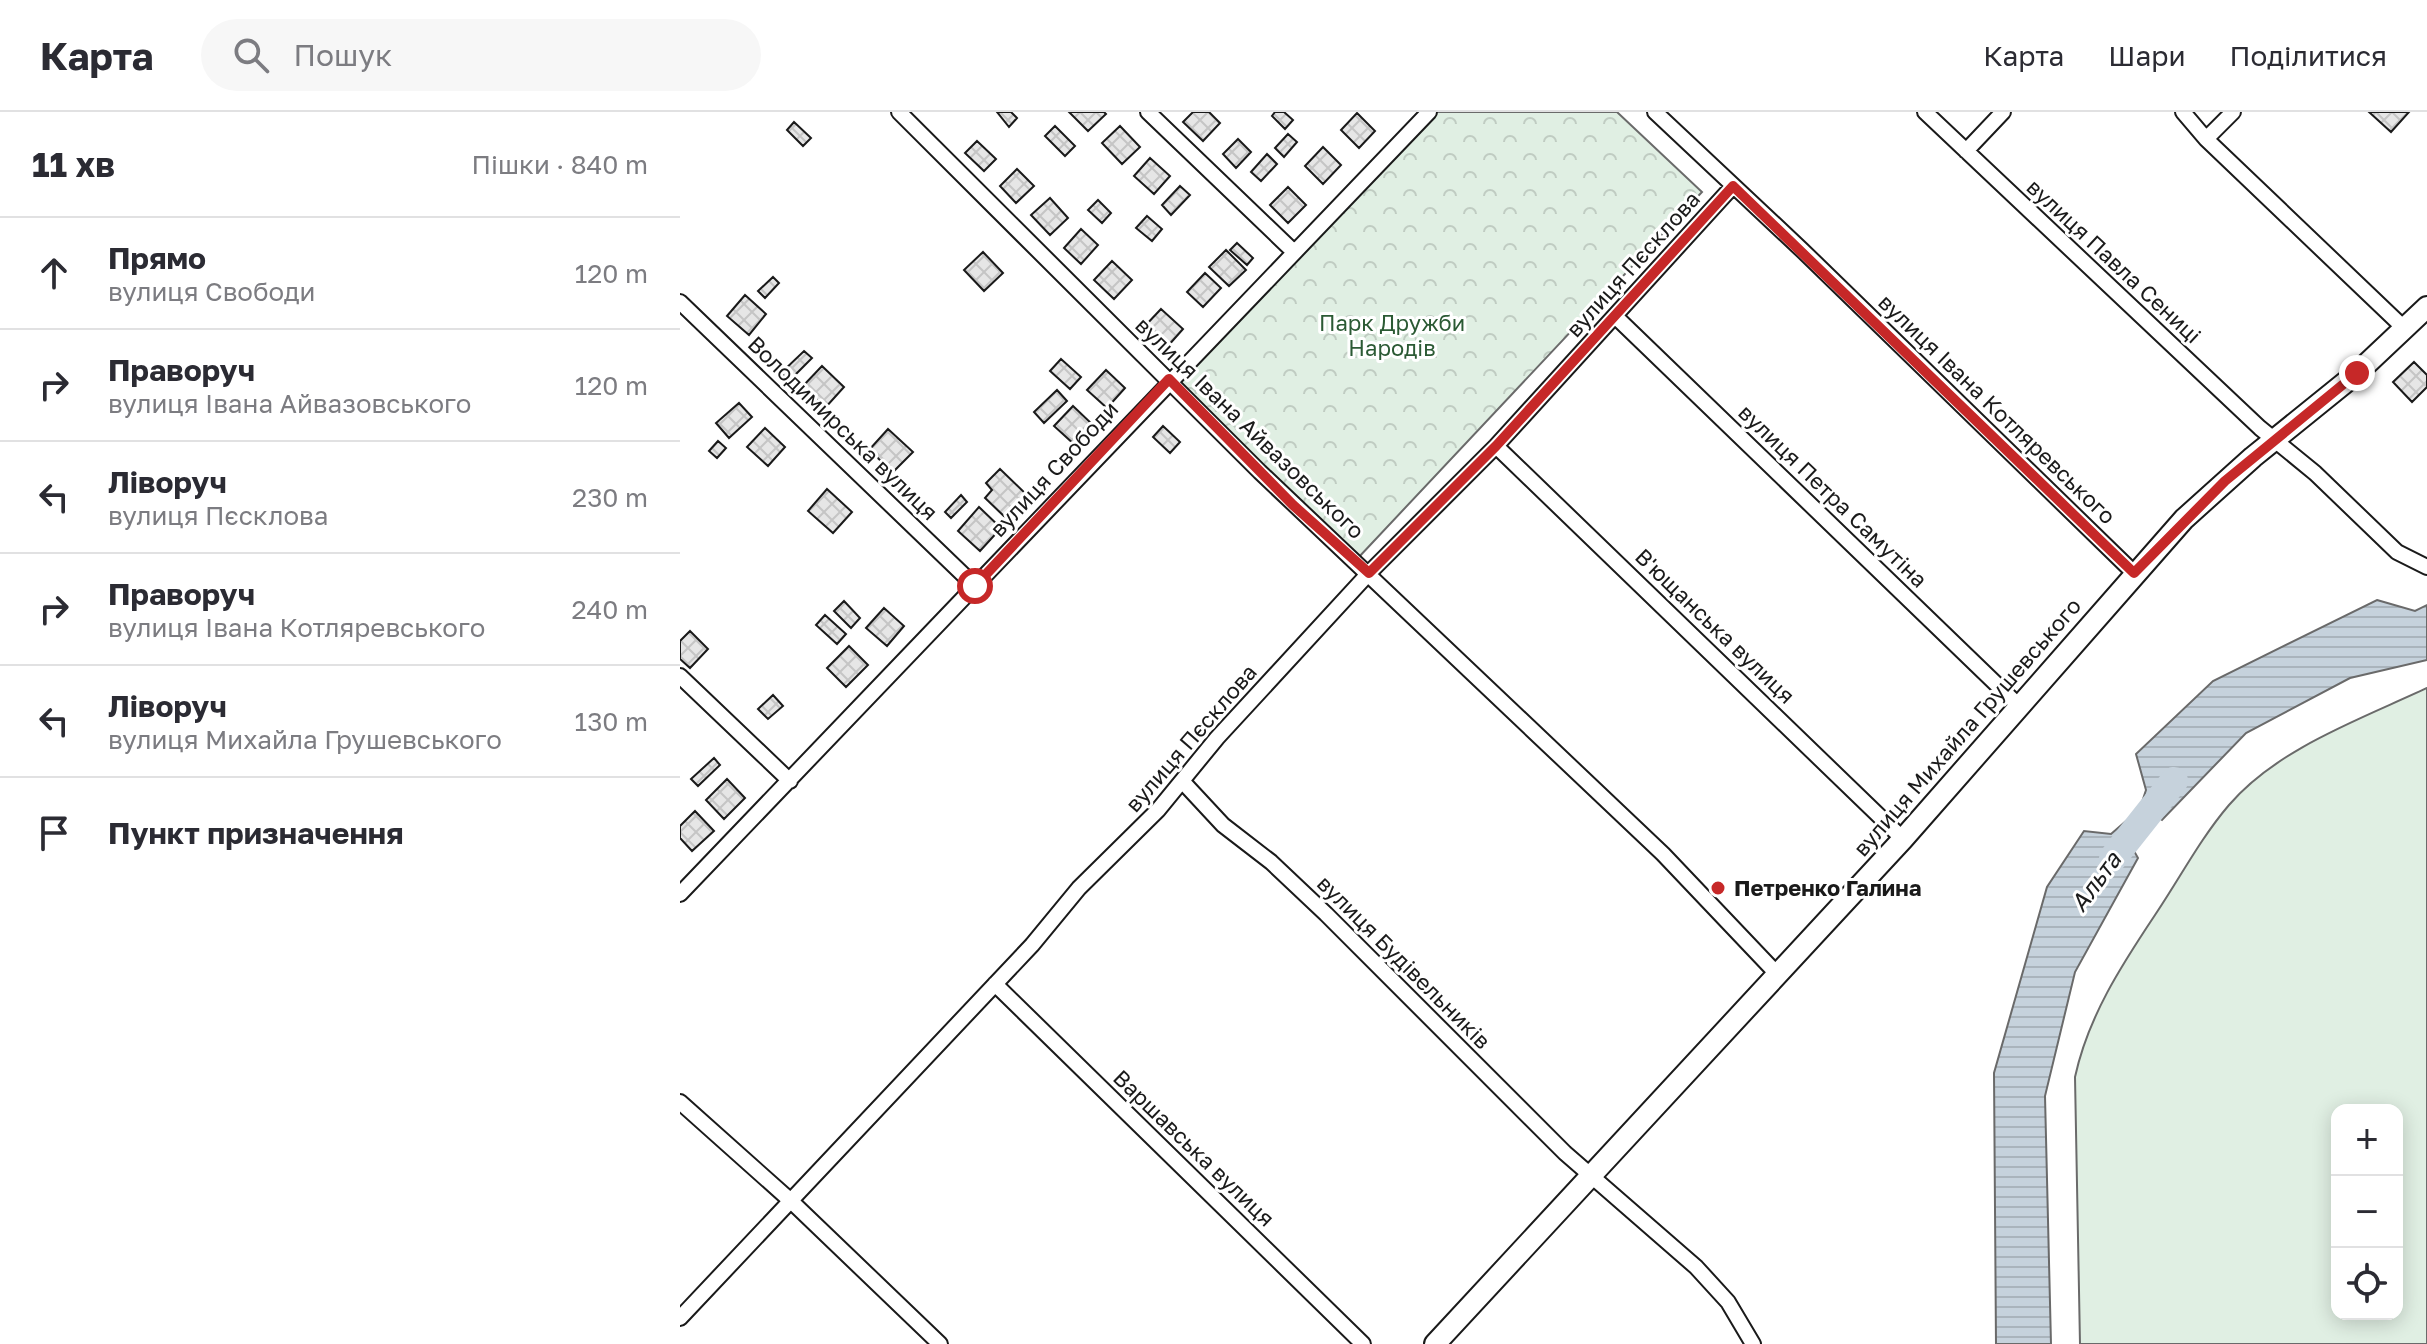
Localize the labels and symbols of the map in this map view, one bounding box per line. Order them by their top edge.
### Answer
street label: вулиця Павла Сениці [2022,173,2207,348]
street label: вулиця Пєсклова [1560,185,1705,342]
street label: вулиця Івана Котляревського [1873,288,2122,529]
park label: Парк Дружби Народів [1319,309,1465,361]
street label: вулиця Івана Айвазовського [1130,311,1370,544]
street label: Володимирська вулиця [743,330,944,525]
route end [2339,355,2375,391]
street label: вулиця Свободи [984,395,1123,542]
street label: вулиця Петра Самутіна [1733,398,1933,593]
street label: В'ющанська вулиця [1630,542,1801,709]
route start [957,568,993,604]
street label: вулиця Михайла Грушевського [1847,592,2086,861]
street label: вулиця Пєсклова [1119,658,1262,817]
water label: Альта [2063,844,2127,917]
street label: вулиця Будівельників [1312,869,1497,1054]
place label: Петренко Галина [1734,874,1921,901]
marker: Петренко Галина [1709,879,1727,897]
street label: Варшавська вулиця [1108,1064,1281,1232]

